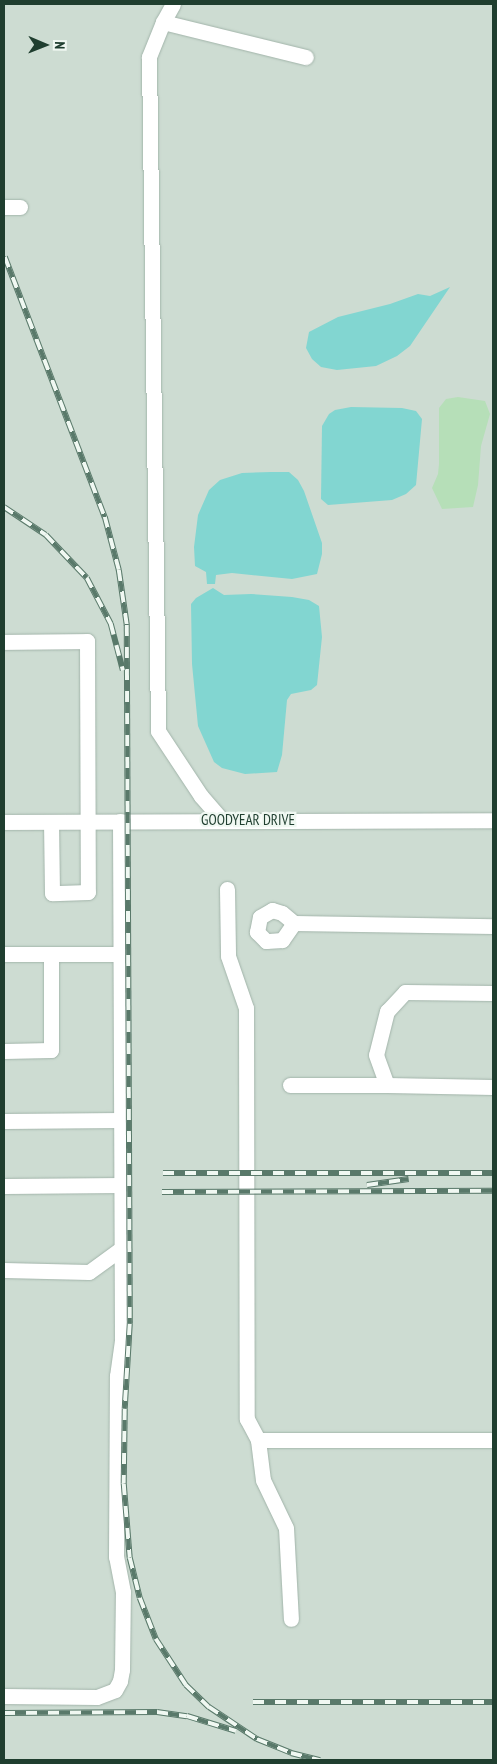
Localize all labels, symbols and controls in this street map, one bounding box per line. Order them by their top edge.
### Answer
north arrow [20,20,70,70]
text: N [51,41,69,49]
street label: GOODYEAR DRIVE [201,811,295,829]

